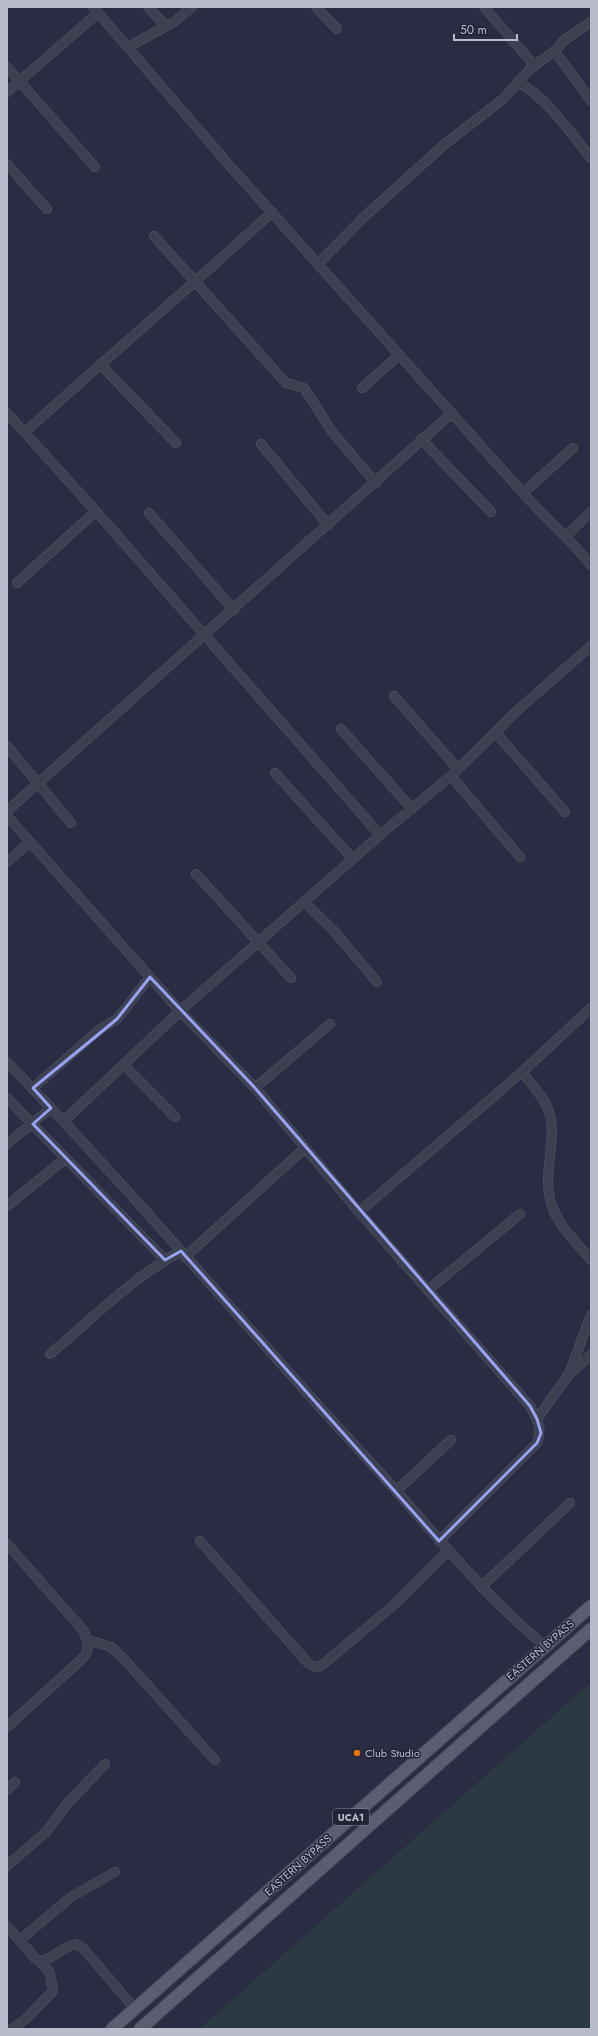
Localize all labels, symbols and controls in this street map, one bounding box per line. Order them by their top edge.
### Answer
scale bar [454,16,517,42]
text: 50 m [460,21,487,39]
street label: EASTERN BYPASS [503,1616,577,1684]
place label: Club Studio [365,1745,420,1761]
marker: Club Studio [352,1748,362,1758]
road number: UCA1 [333,1809,369,1825]
street label: EASTERN BYPASS [261,1831,335,1899]

